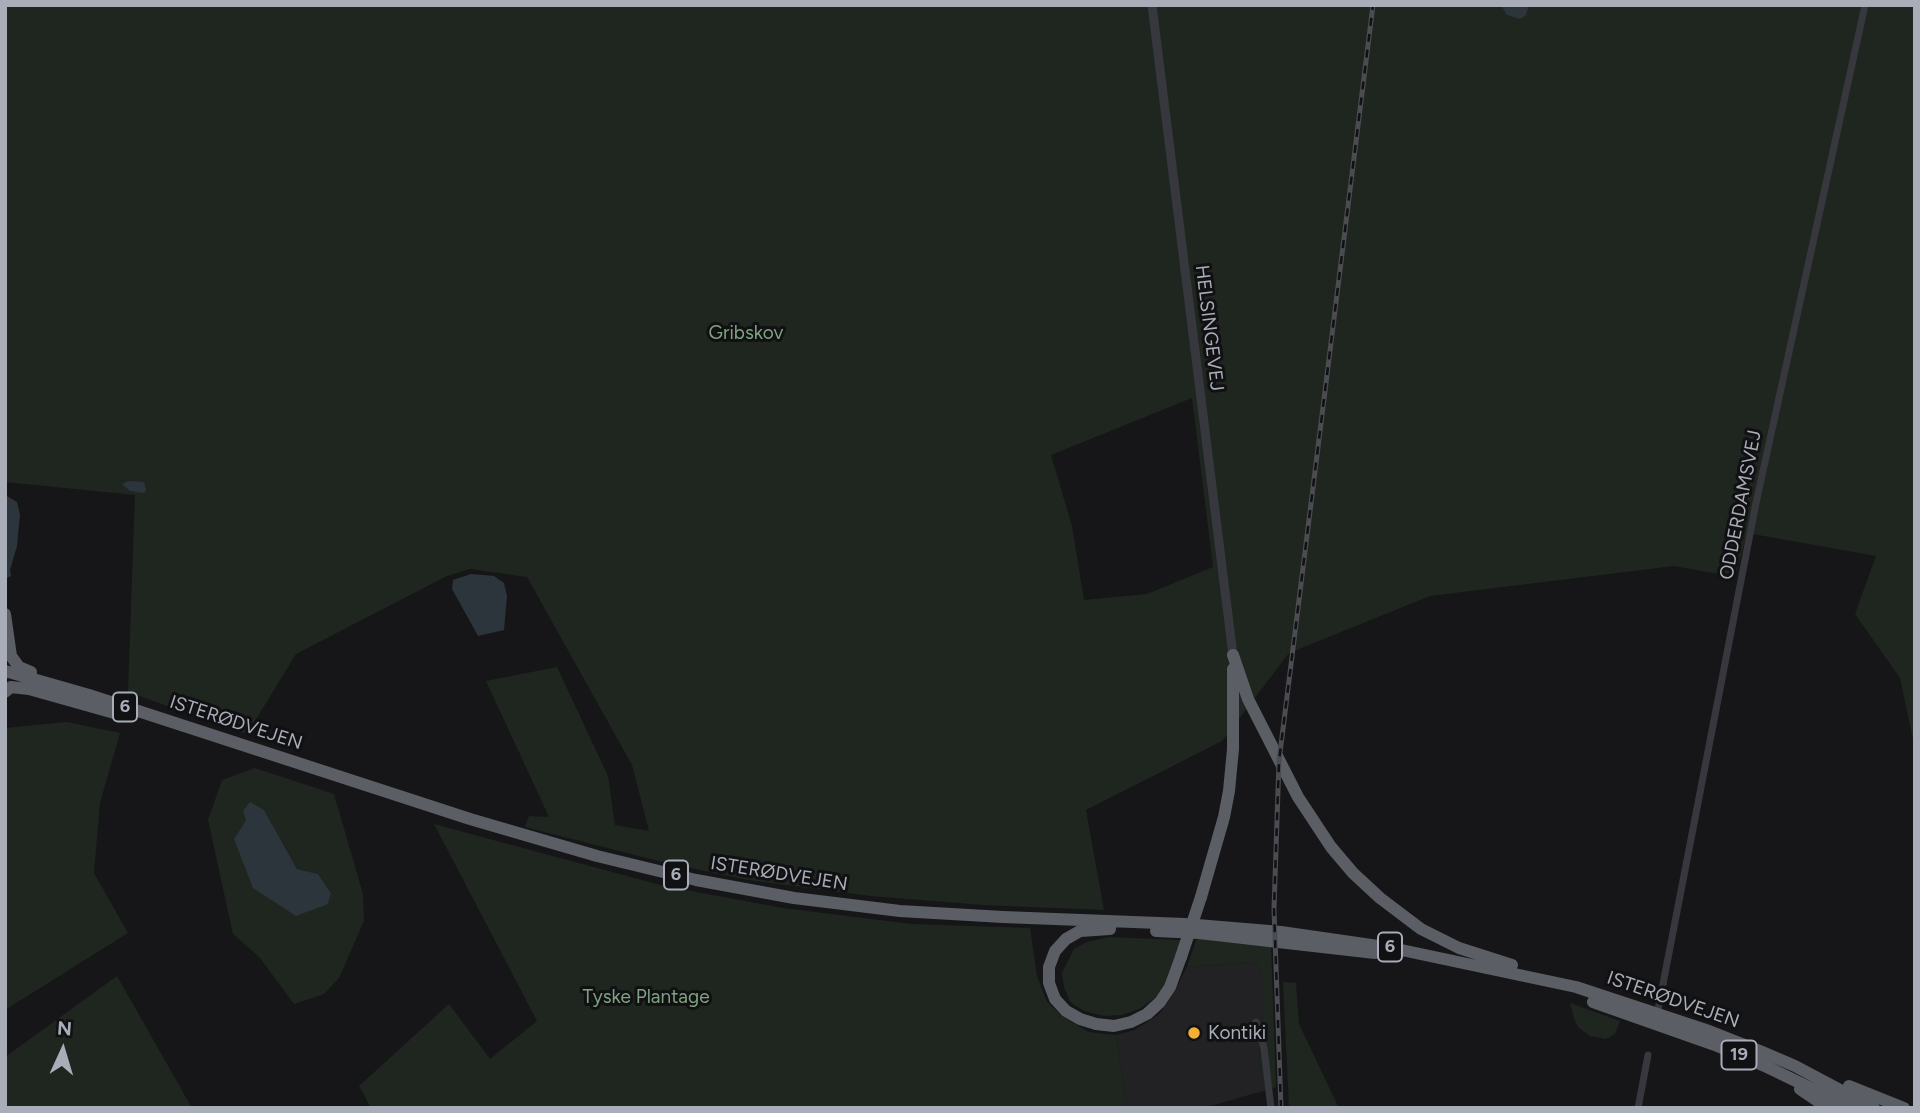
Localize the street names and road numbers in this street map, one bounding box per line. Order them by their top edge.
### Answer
street label: HELSINGEVEJ [1190,264,1228,392]
street label: ODDERDAMSVEJ [1715,428,1767,582]
street label: ISTERØDVEJEN [167,691,305,755]
road number: 6 [113,692,137,722]
street label: ISTERØDVEJEN [709,852,849,896]
road number: 6 [664,860,688,890]
road number: 6 [1378,932,1402,962]
street label: ISTERØDVEJEN [1604,967,1742,1033]
road number: 19 [1722,1040,1756,1070]

